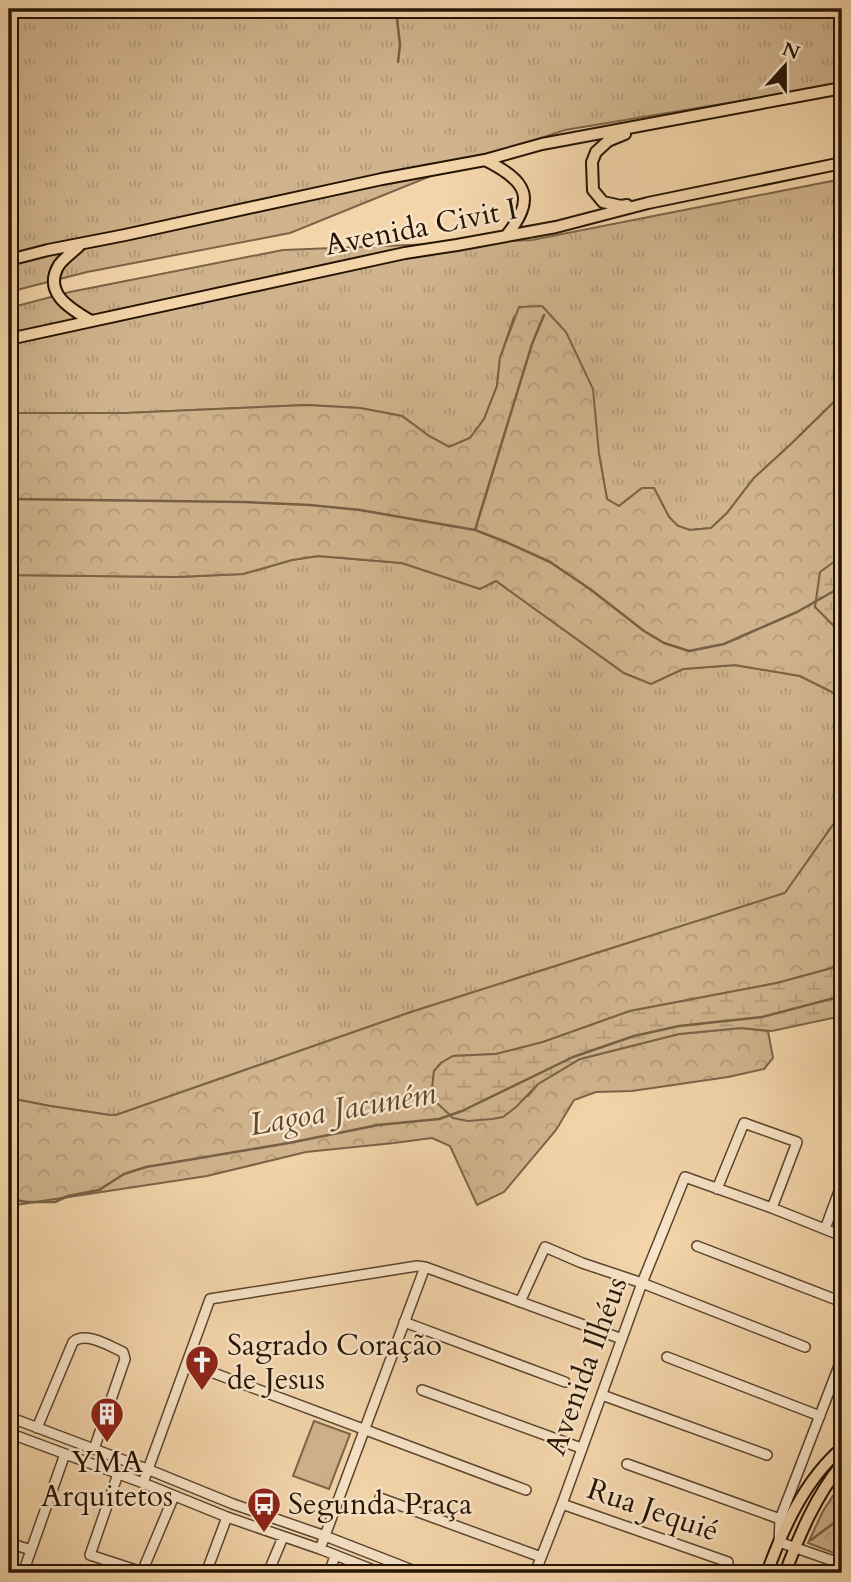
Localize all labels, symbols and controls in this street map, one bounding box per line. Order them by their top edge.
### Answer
north arrow [750,32,820,102]
text: N [778,36,804,66]
street label: Avenida Civit I [321,188,521,266]
water label: Lagoa Jacuném [246,1071,440,1147]
street label: Avenida Ilhéus [535,1271,637,1461]
place label: Sagrado Coração de Jesus [227,1325,442,1400]
church icon: Sagrado Coração de Jesus [183,1343,221,1392]
building icon: YMA Arquitetos [88,1395,126,1444]
place label: YMA Arquitetos [41,1442,173,1517]
street label: Rua Jequié [582,1468,724,1552]
place label: Segunda Praça [288,1484,472,1525]
bus stop icon: Segunda Praça [245,1485,283,1534]

